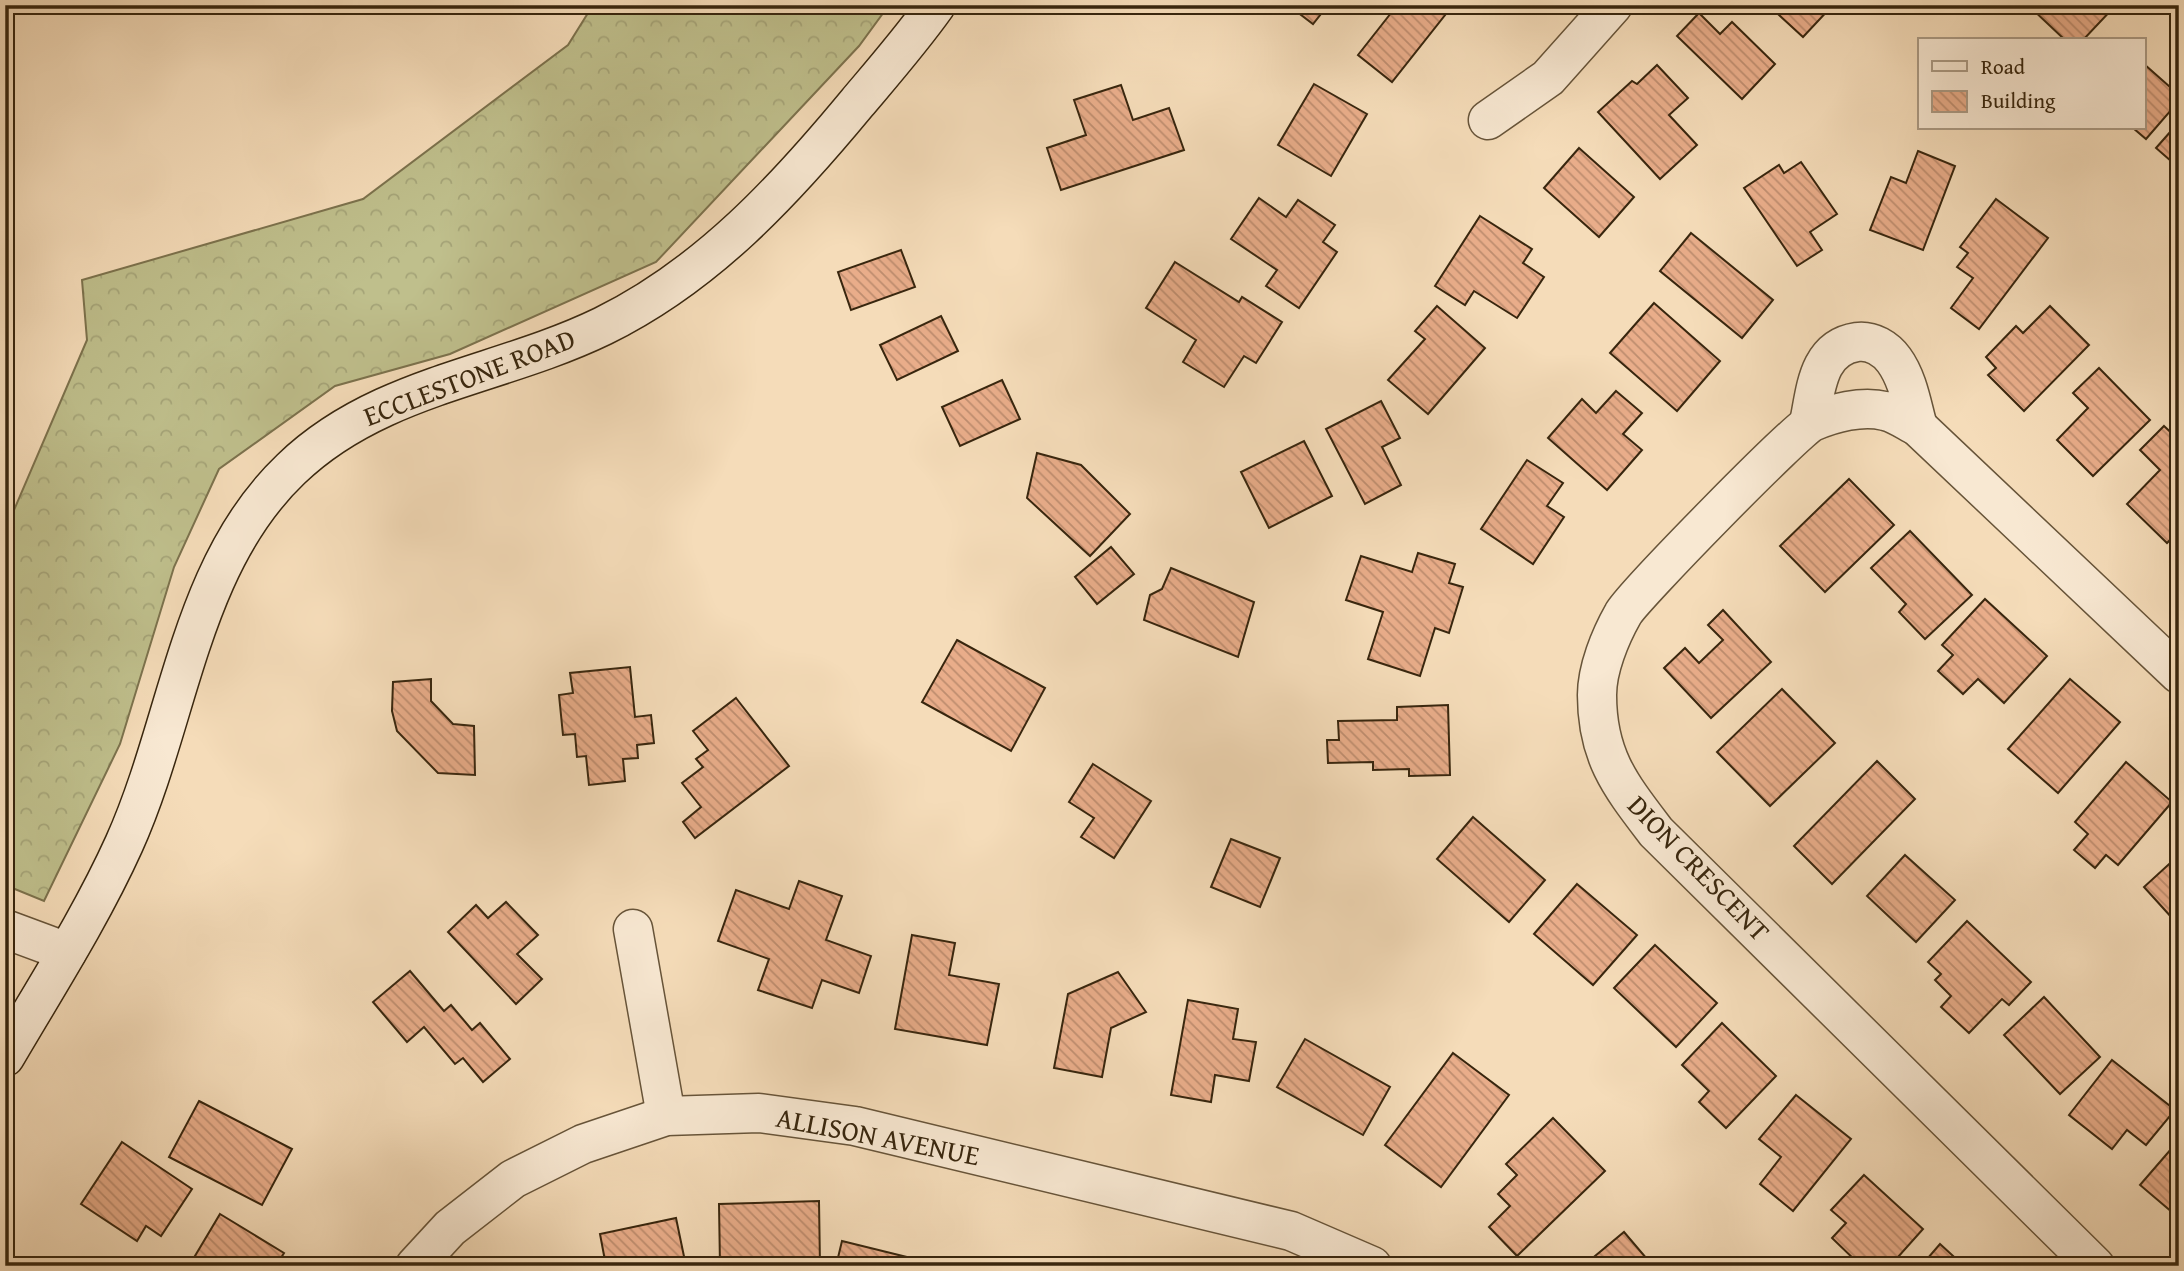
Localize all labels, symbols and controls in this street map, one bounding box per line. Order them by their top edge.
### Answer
legend [1918,38,2146,130]
text: Road [1981,51,2026,82]
text: Building [1981,85,2056,116]
street label: ECCLESTONE ROAD [357,317,581,436]
street label: DION CRESCENT [1619,785,1780,950]
street label: ALLISON AVENUE [773,1096,983,1175]

